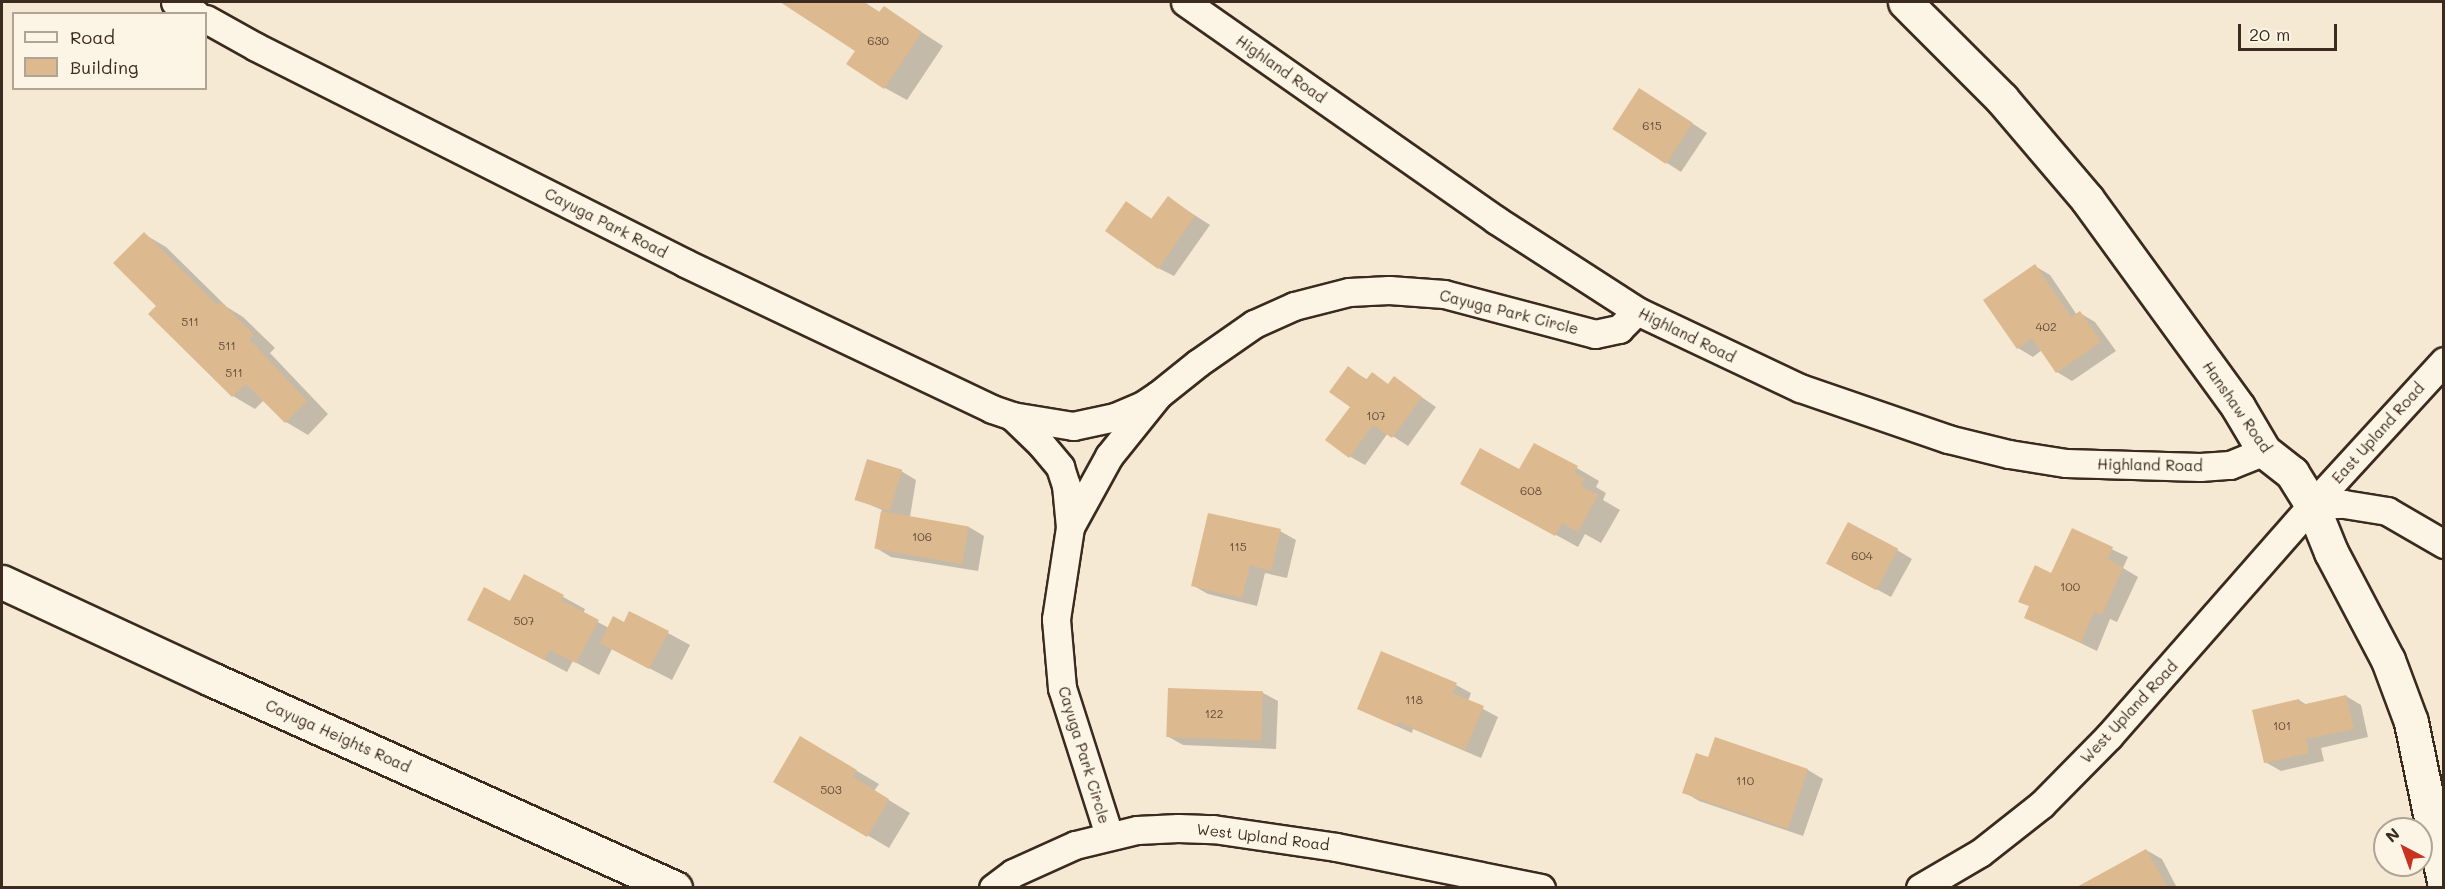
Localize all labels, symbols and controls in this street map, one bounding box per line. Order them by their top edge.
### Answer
legend [12,12,207,90]
scale bar [2241,12,2340,50]
text: 20 m [2249,22,2290,46]
text: Road [70,25,115,49]
street label: Highland Road [1233,31,1329,107]
house number: 630 [867,34,889,48]
text: Building [70,55,138,79]
house number: 615 [1642,119,1662,133]
street label: Cayuga Park Road [542,184,670,262]
street label: Cayuga Park Circle [1438,286,1580,338]
street label: Highland Road [1636,304,1738,366]
house number: 511 [181,315,199,329]
house number: 402 [2035,320,2057,334]
house number: 511 [218,339,236,353]
street label: Hanshaw Road [2199,358,2275,456]
house number: 511 [225,366,243,380]
street label: East Upland Road [2328,379,2428,487]
house number: 107 [1366,409,1386,423]
street label: Highland Road [2097,455,2203,475]
house number: 608 [1520,484,1542,498]
house number: 106 [912,530,932,544]
house number: 115 [1229,540,1247,554]
house number: 604 [1851,549,1873,563]
house number: 100 [2060,580,2080,594]
house number: 507 [513,614,535,628]
street label: West Upland Road [2077,657,2181,767]
street label: Cayuga Park Circle [1055,684,1113,826]
house number: 118 [1405,693,1423,707]
street label: Cayuga Heights Road [263,696,413,776]
house number: 122 [1205,707,1223,721]
house number: 101 [2273,719,2291,733]
house number: 110 [1736,774,1754,788]
house number: 503 [820,783,842,797]
north arrow [2373,817,2433,877]
street label: West Upland Road [1196,820,1330,854]
text: N [2381,823,2404,846]

